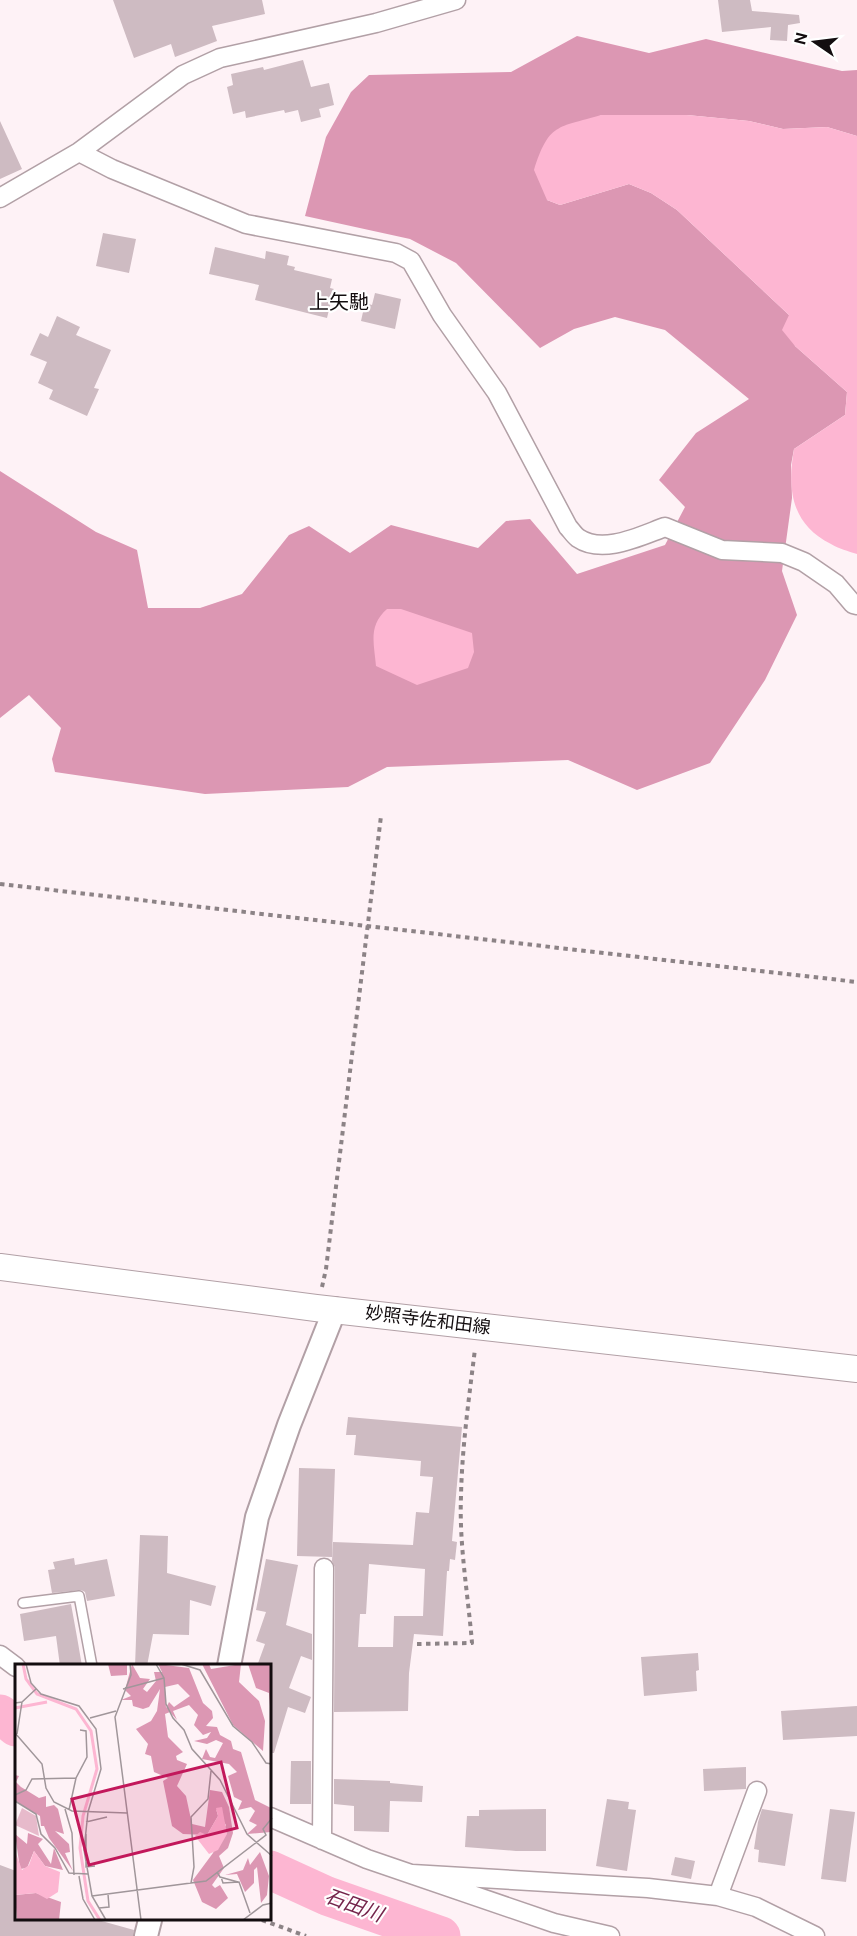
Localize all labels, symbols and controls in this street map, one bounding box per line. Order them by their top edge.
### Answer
north arrow [785,12,845,72]
text: N [789,30,813,47]
district label: 上矢馳 [309,289,369,315]
street label: 妙照寺佐和田線 [364,1300,492,1340]
inset map [15,1664,272,1921]
water label: 石田川 [321,1883,389,1928]

